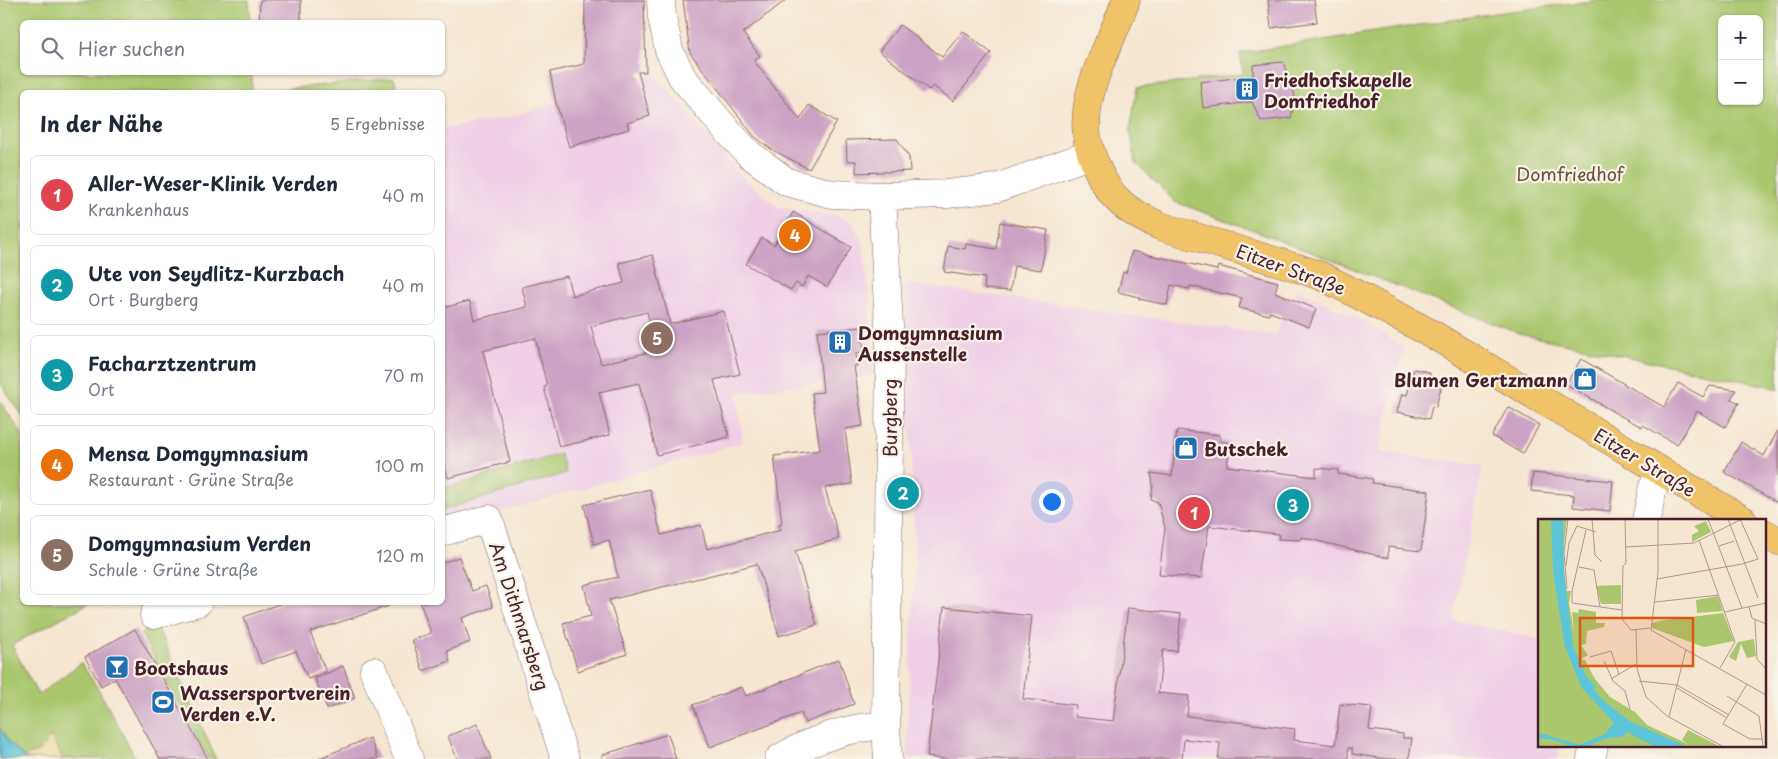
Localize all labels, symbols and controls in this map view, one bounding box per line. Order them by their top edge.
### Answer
map controls [1718,15,1763,105]
button: + [1718,15,1763,60]
search box [20,20,445,75]
icon: search [38,34,66,62]
text: Hier suchen [78,34,185,62]
button: − [1718,60,1763,105]
place label: Friedhofskapelle Domfriedhof [1264,66,1412,114]
building icon: Friedhofskapelle Domfriedhof [1234,76,1260,102]
text: In der Nähe [40,107,162,139]
text: 5 Ergebnisse [330,111,425,135]
park label: Domfriedhof [1516,160,1626,187]
text: Aller-Weser-Klinik Verden [88,169,338,197]
text: 1 [53,183,61,207]
text: 40 m [382,183,424,207]
text: Krankenhaus [88,197,189,221]
pin: 4 [779,216,811,254]
street label: Eitzer Straße [1233,237,1349,301]
text: Ute von Seydlitz-Kurzbach [88,259,344,287]
text: 2 [51,273,63,297]
text: 40 m [382,273,424,297]
text: Ort · Burgberg [88,287,199,311]
pin: 5 [641,319,673,357]
place label: Domgymnasium Aussenstelle [857,319,1003,367]
building icon: Domgymnasium Aussenstelle [827,329,853,355]
text: Facharztzentrum [88,349,257,377]
text: 3 [52,363,62,387]
text: 70 m [384,363,424,387]
place label: Blumen Gertzmann [1394,366,1568,393]
shop icon: Blumen Gertzmann [1572,366,1598,392]
text: Ort [88,377,115,401]
street label: Burgberg [876,379,903,457]
street label: Eitzer Straße [1589,421,1701,503]
shop icon: Butschek [1173,435,1199,461]
place label: Butschek [1204,435,1288,462]
text: Mensa Domgymnasium [88,439,309,467]
text: 4 [52,453,62,477]
text: 100 m [375,453,424,477]
text: Restaurant · Grüne Straße [88,467,294,491]
pin: 2 [887,474,919,512]
pin: 3 [1277,486,1309,524]
your location [1039,489,1065,515]
pin: 1 [1178,494,1210,532]
inset map [1538,519,1766,746]
text: Domgymnasium Verden [88,529,311,557]
street label: Am Dithmarsberg [483,538,557,694]
text: 5 [52,543,62,567]
text: 120 m [377,543,424,567]
text: Schule · Grüne Straße [88,557,258,581]
bar icon: Bootshaus [104,654,130,680]
place label: Bootshaus [134,654,229,681]
place label: Wassersportverein Verden e.V. [180,679,351,727]
sports icon: Wassersportverein Verden e.V. [150,689,176,715]

